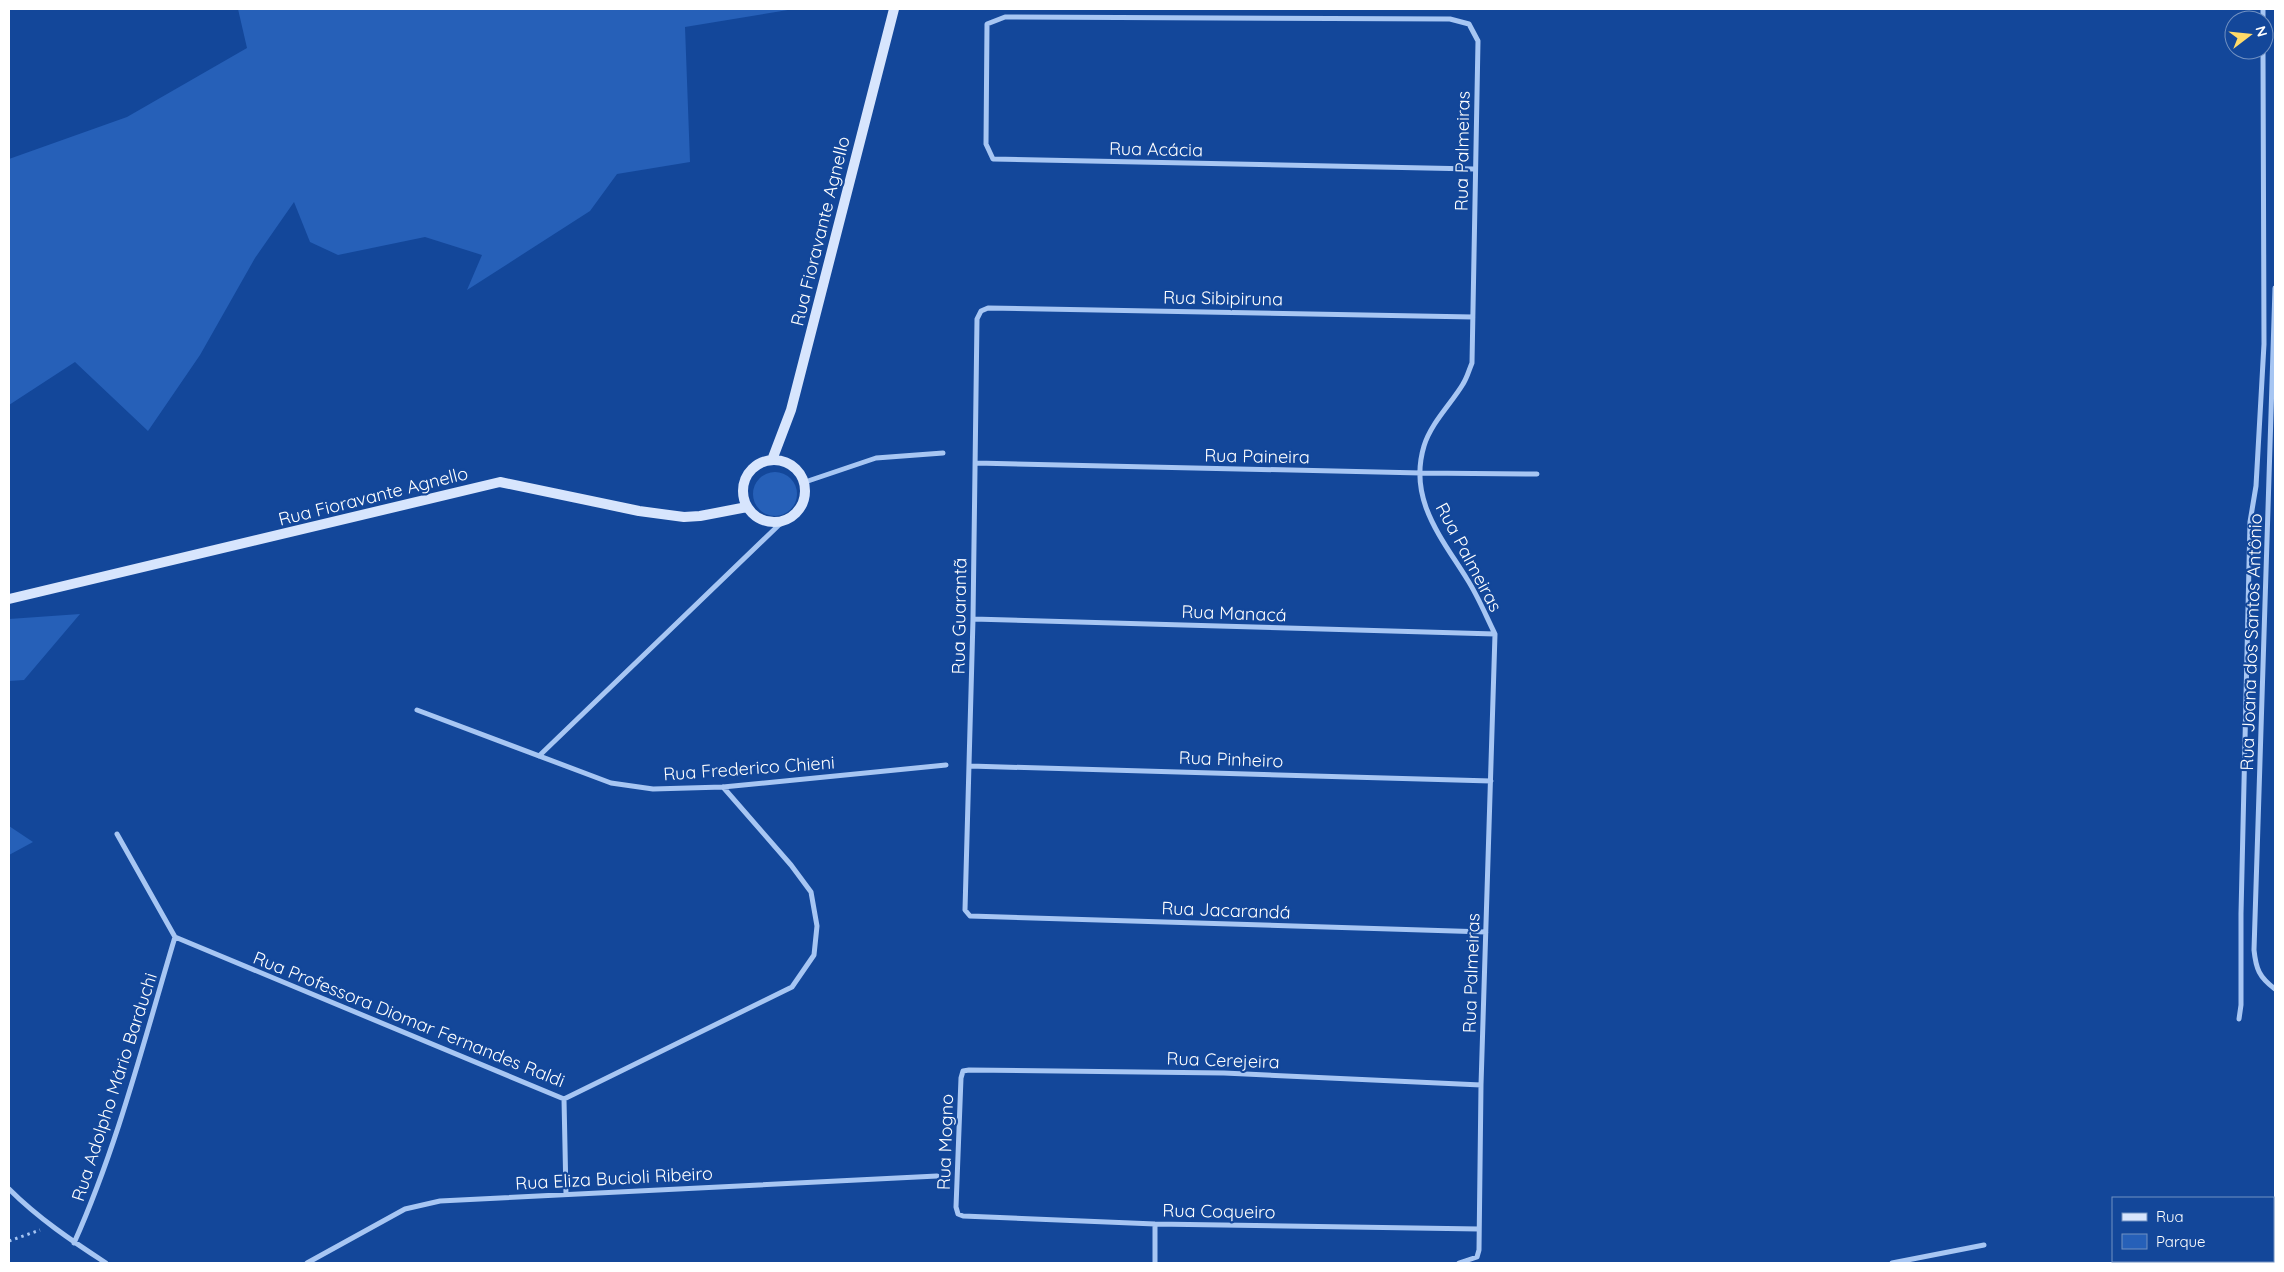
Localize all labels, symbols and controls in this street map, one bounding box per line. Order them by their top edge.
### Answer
north arrow [2224,10,2274,60]
text: N [2251,24,2272,39]
street label: Rua Palmeiras [1449,91,1475,211]
street label: Rua Fioravante Agnello [785,134,855,328]
street label: Rua Acácia [1109,137,1203,161]
street label: Rua Sibipiruna [1163,285,1283,311]
street label: Rua Paineira [1204,444,1310,468]
street label: Rua Fioravante Agnello [276,461,470,531]
street label: Rua Palmeiras [1431,499,1507,615]
street label: Rua Joana dos Santos Antônio [2235,513,2267,771]
street label: Rua Guarantã [946,557,972,675]
street label: Rua Manacá [1181,600,1287,626]
street label: Rua Pinheiro [1178,746,1284,772]
street label: Rua Frederico Chieni [662,751,836,785]
street label: Rua Jacarandá [1161,896,1291,924]
street label: Rua Palmeiras [1457,913,1485,1033]
street label: Rua Professora Diomar Fernandes Raldi [250,946,568,1092]
street label: Rua Adolpho Mário Barduchi [66,970,162,1204]
street label: Rua Cerejeira [1166,1047,1280,1073]
street label: Rua Mogno [932,1094,958,1190]
street label: Rua Eliza Bucioli Ribeiro [515,1161,713,1195]
legend [2112,1197,2274,1262]
street label: Rua Coqueiro [1162,1199,1276,1223]
text: Rua [2156,1207,2184,1226]
text: Parque [2156,1232,2206,1251]

